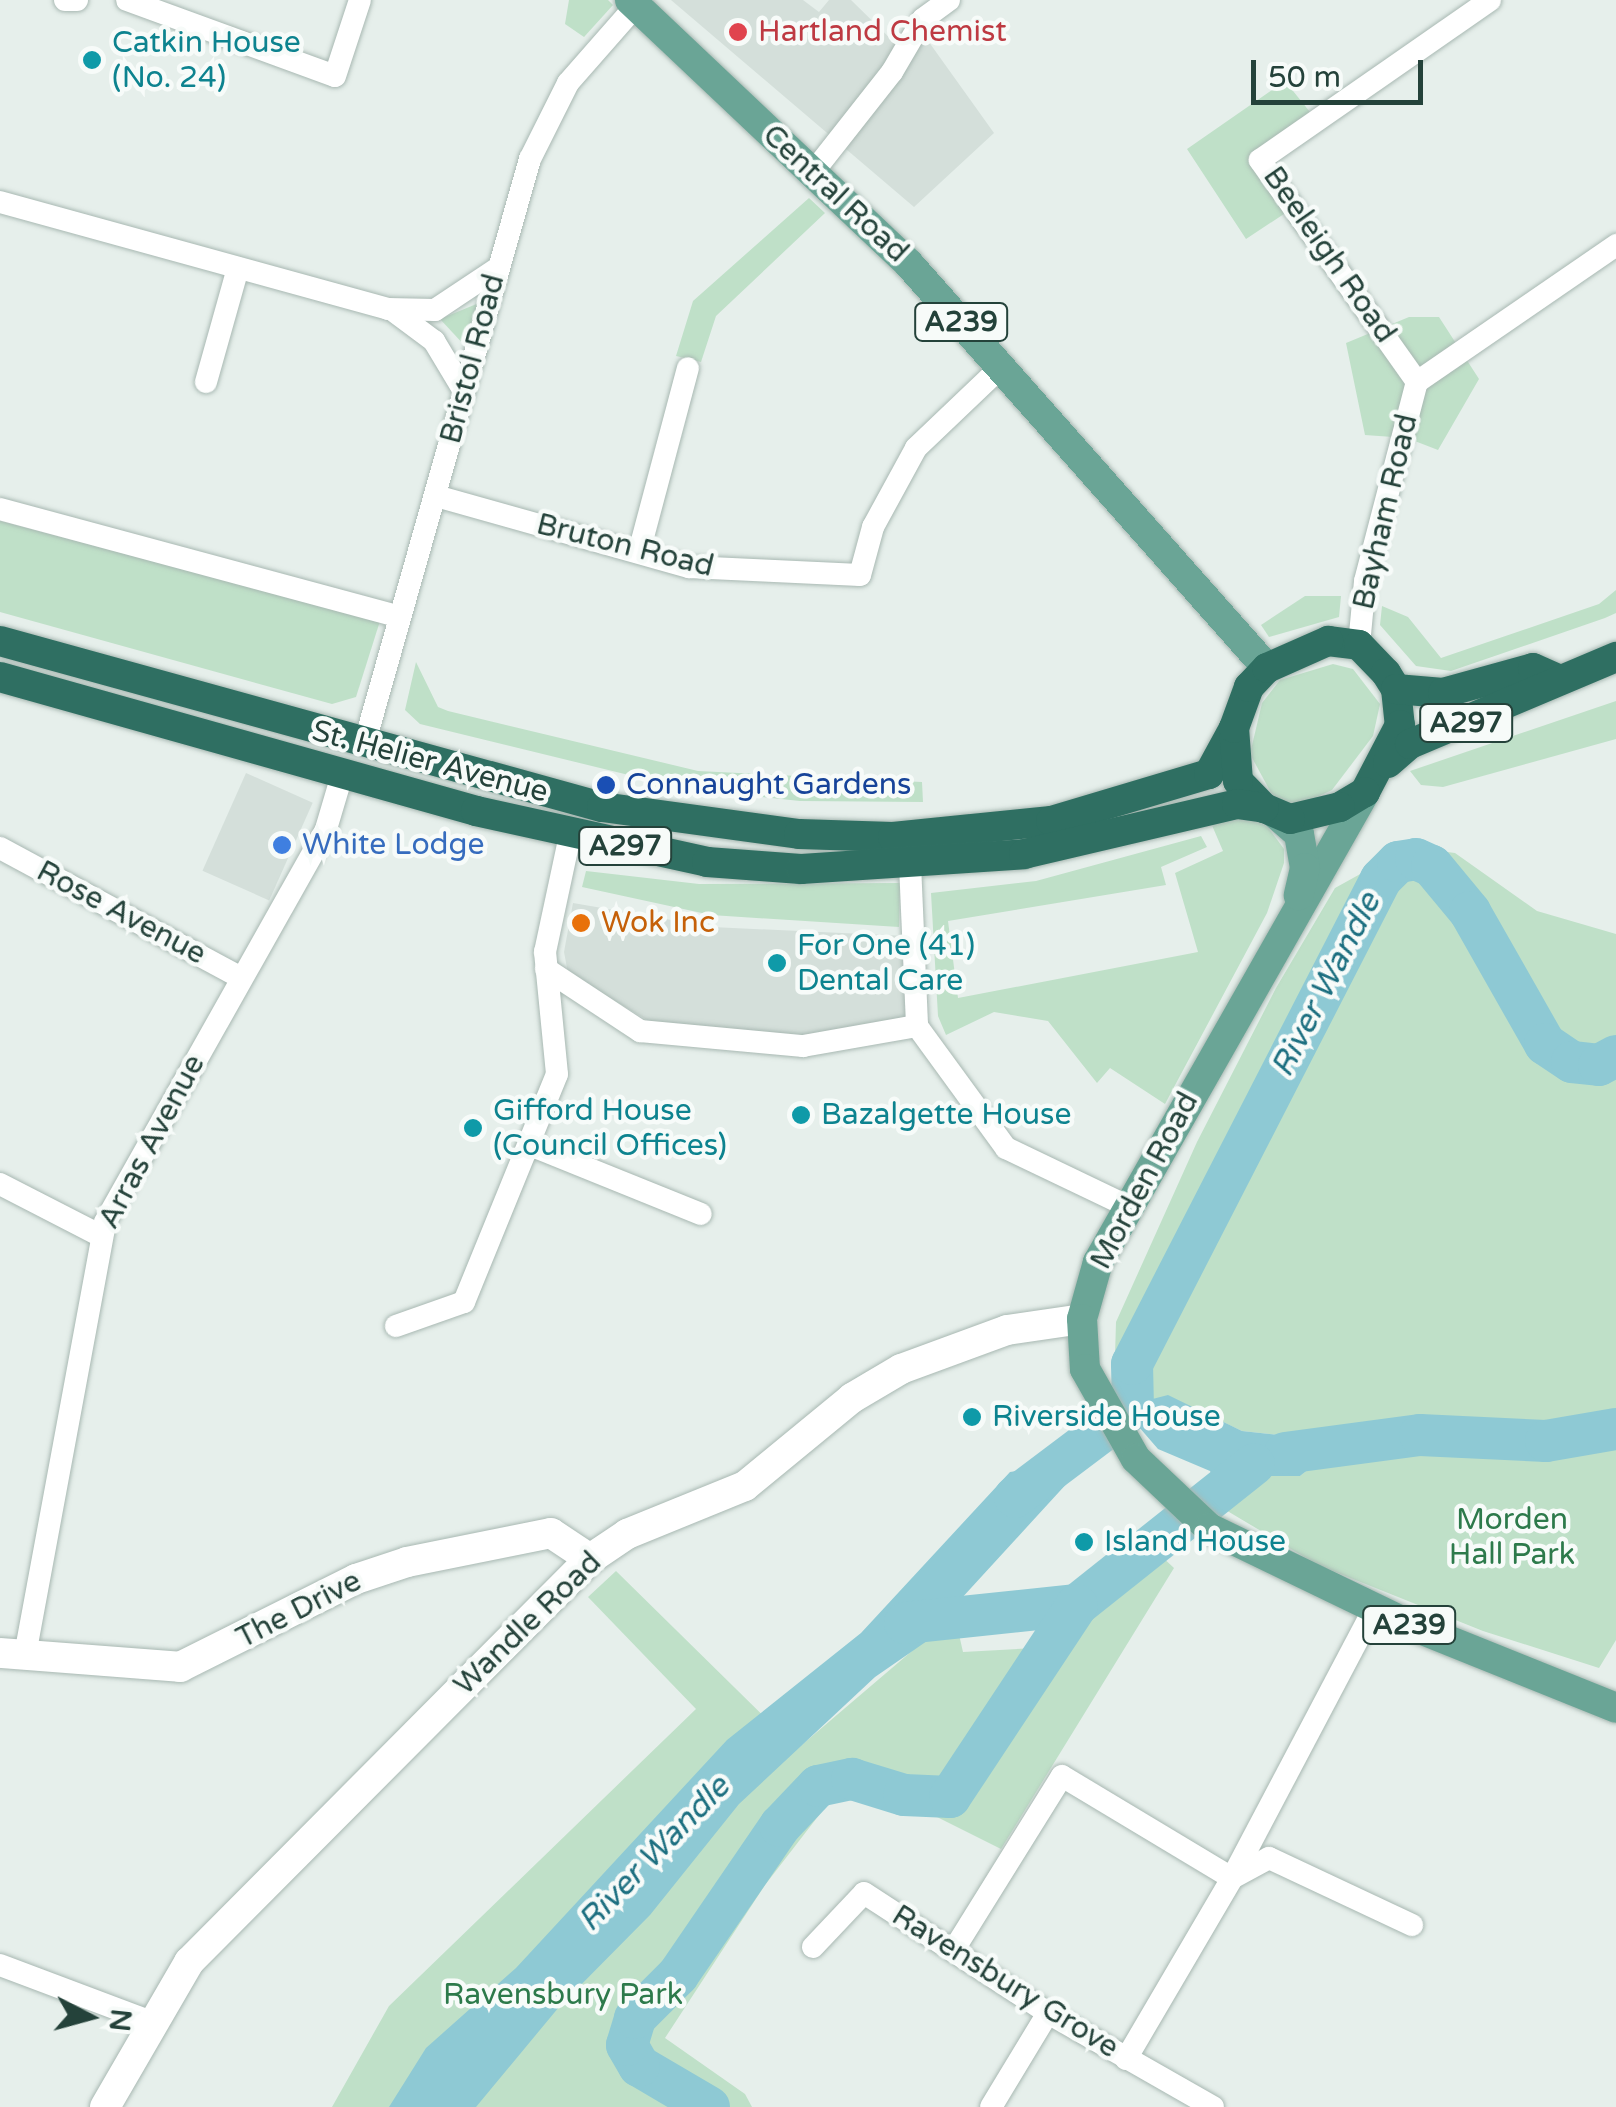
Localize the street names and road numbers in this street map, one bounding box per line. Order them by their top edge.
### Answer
street label: Central Road [755,118,915,270]
street label: Beeleigh Road [1255,160,1403,350]
street label: Bristol Road [433,270,513,448]
road number: A239 [914,299,1008,345]
street label: Bayham Road [1346,411,1426,613]
street label: Bruton Road [533,507,717,585]
road number: A297 [1418,700,1514,746]
street label: St. Helier Avenue [308,713,552,811]
road number: A297 [578,823,672,869]
street label: Rose Avenue [30,853,212,973]
street label: Arras Avenue [91,1049,213,1235]
street label: Morden Road [1083,1086,1207,1276]
street label: Wandle Road [447,1545,609,1703]
street label: The Drive [231,1563,367,1657]
road number: A239 [1362,1602,1456,1648]
street label: Ravensbury Grove [885,1898,1125,2066]

